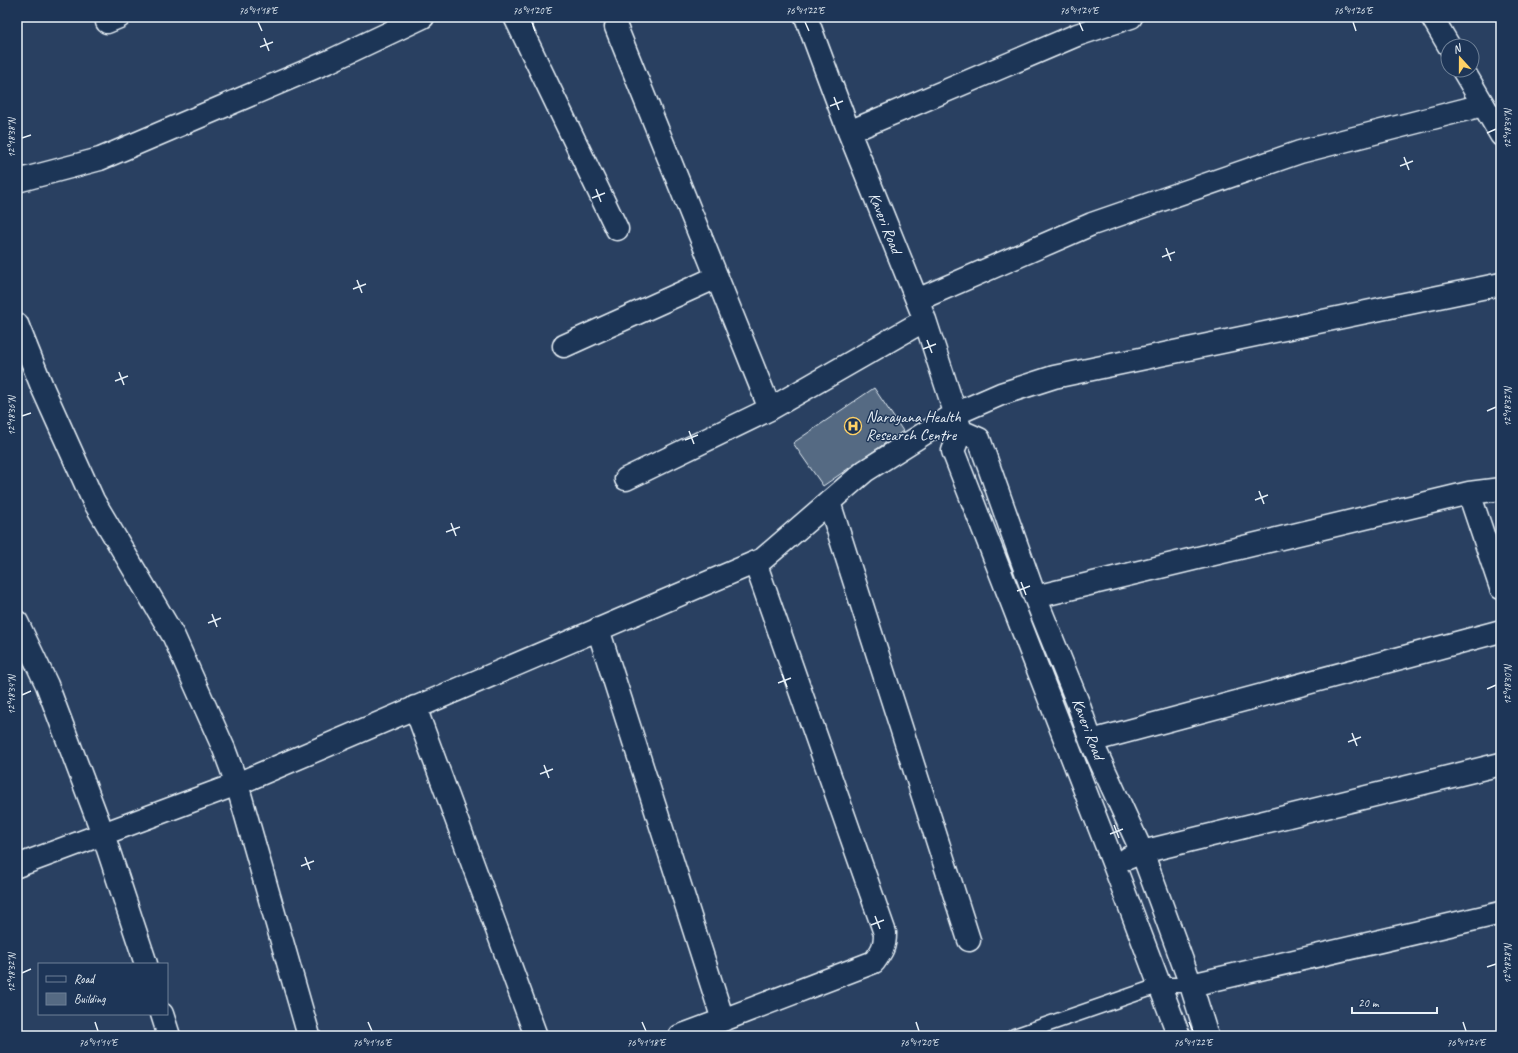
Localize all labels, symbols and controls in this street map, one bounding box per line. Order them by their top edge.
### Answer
text: 76°41'18"E [239,4,279,17]
text: 76°41'20"E [513,4,553,17]
text: 76°41'22"E [786,4,826,17]
text: 76°41'24"E [1060,4,1100,17]
text: 76°41'26"E [1334,4,1374,17]
north arrow [1440,38,1480,78]
text: N [1451,40,1464,56]
text: 12°18'34"N [1501,107,1514,149]
text: 12°18'38"N [5,116,18,158]
street label: Kaveri Road [864,190,907,259]
text: 12°18'32"N [1501,385,1514,427]
text: 12°18'36"N [5,394,18,436]
place label: Narayana Health Research Centre [866,407,962,445]
hospital icon: Narayana Health Research Centre [843,416,863,436]
text: 12°18'30"N [1501,663,1514,705]
text: 12°18'34"N [5,673,18,715]
street label: Kaveri Road [1067,696,1110,765]
text: 12°18'28"N [1501,942,1514,984]
text: 12°18'32"N [5,951,18,993]
legend [38,963,168,1015]
text: Road [74,971,96,987]
scale bar [1352,989,1437,1015]
text: Building [74,991,106,1007]
text: 20 m [1358,995,1380,1011]
text: 76°41'14"E [79,1036,119,1049]
text: 76°41'16"E [353,1036,393,1049]
text: 76°41'18"E [627,1036,667,1049]
text: 76°41'20"E [900,1036,940,1049]
text: 76°41'22"E [1174,1036,1214,1049]
text: 76°41'24"E [1447,1036,1487,1049]

